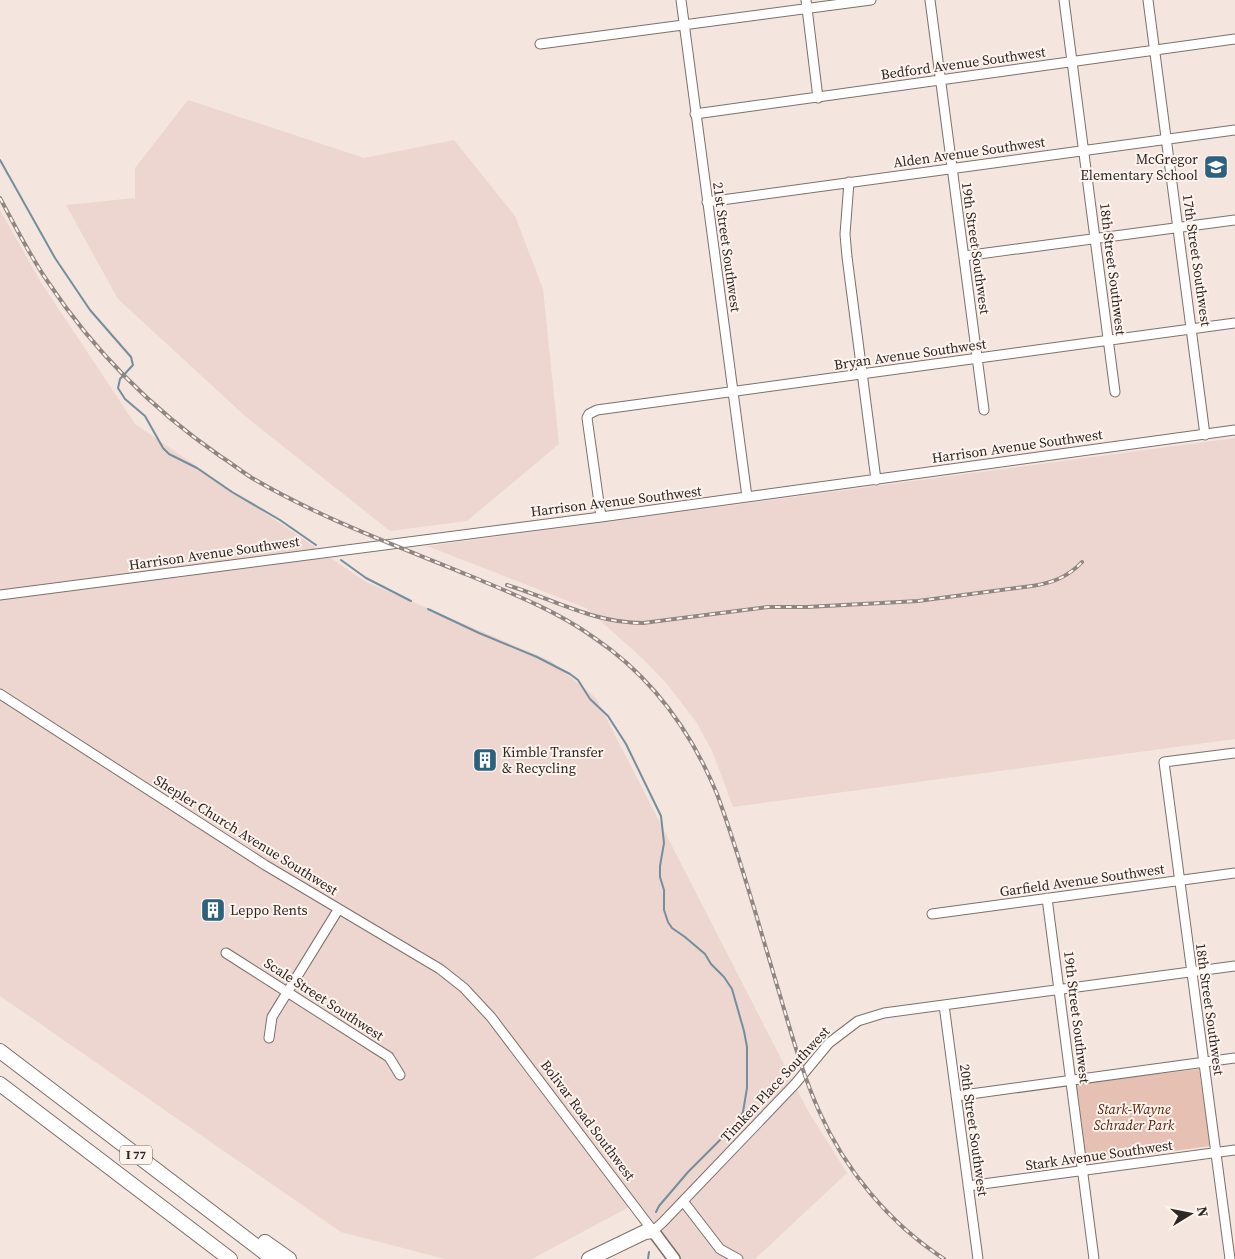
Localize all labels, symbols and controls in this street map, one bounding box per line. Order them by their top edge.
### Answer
street label: Bedford Avenue Southwest [879,41,1047,84]
street label: Alden Avenue Southwest [892,131,1047,173]
place label: McGregor Elementary School [1080,149,1198,185]
school or university icon: McGregor Elementary School [1203,154,1229,180]
street label: 21st Street Southwest [708,181,746,314]
street label: 19th Street Southwest [957,181,995,316]
street label: 17th Street Southwest [1178,193,1216,328]
street label: 18th Street Southwest [1095,202,1131,337]
street label: Bryan Avenue Southwest [833,333,988,375]
street label: Harrison Avenue Southwest [930,424,1104,468]
street label: Harrison Avenue Southwest [529,481,703,521]
street label: Harrison Avenue Southwest [127,531,301,575]
place label: Kimble Transfer & Recycling [502,742,604,778]
building icon: Kimble Transfer & Recycling [472,747,498,773]
street label: Shepler Church Avenue Southwest [150,770,342,900]
street label: Garfield Avenue Southwest [998,858,1166,901]
building icon: Leppo Rents [200,897,226,923]
place label: Leppo Rents [230,900,308,920]
street label: 18th Street Southwest [1191,942,1229,1077]
street label: 19th Street Southwest [1059,950,1095,1085]
street label: Scale Street Southwest [260,953,388,1045]
street label: Timken Place Southwest [716,1021,834,1146]
street label: Bolivar Road Southwest [536,1056,640,1185]
street label: 20th Street Southwest [955,1063,993,1198]
park label: Stark-Wayne Schrader Park [1094,1099,1175,1135]
street label: Stark Avenue Southwest [1024,1135,1174,1175]
road number: I 77 [120,1146,152,1164]
north arrow [1165,1189,1215,1239]
text: N [1192,1205,1214,1219]

